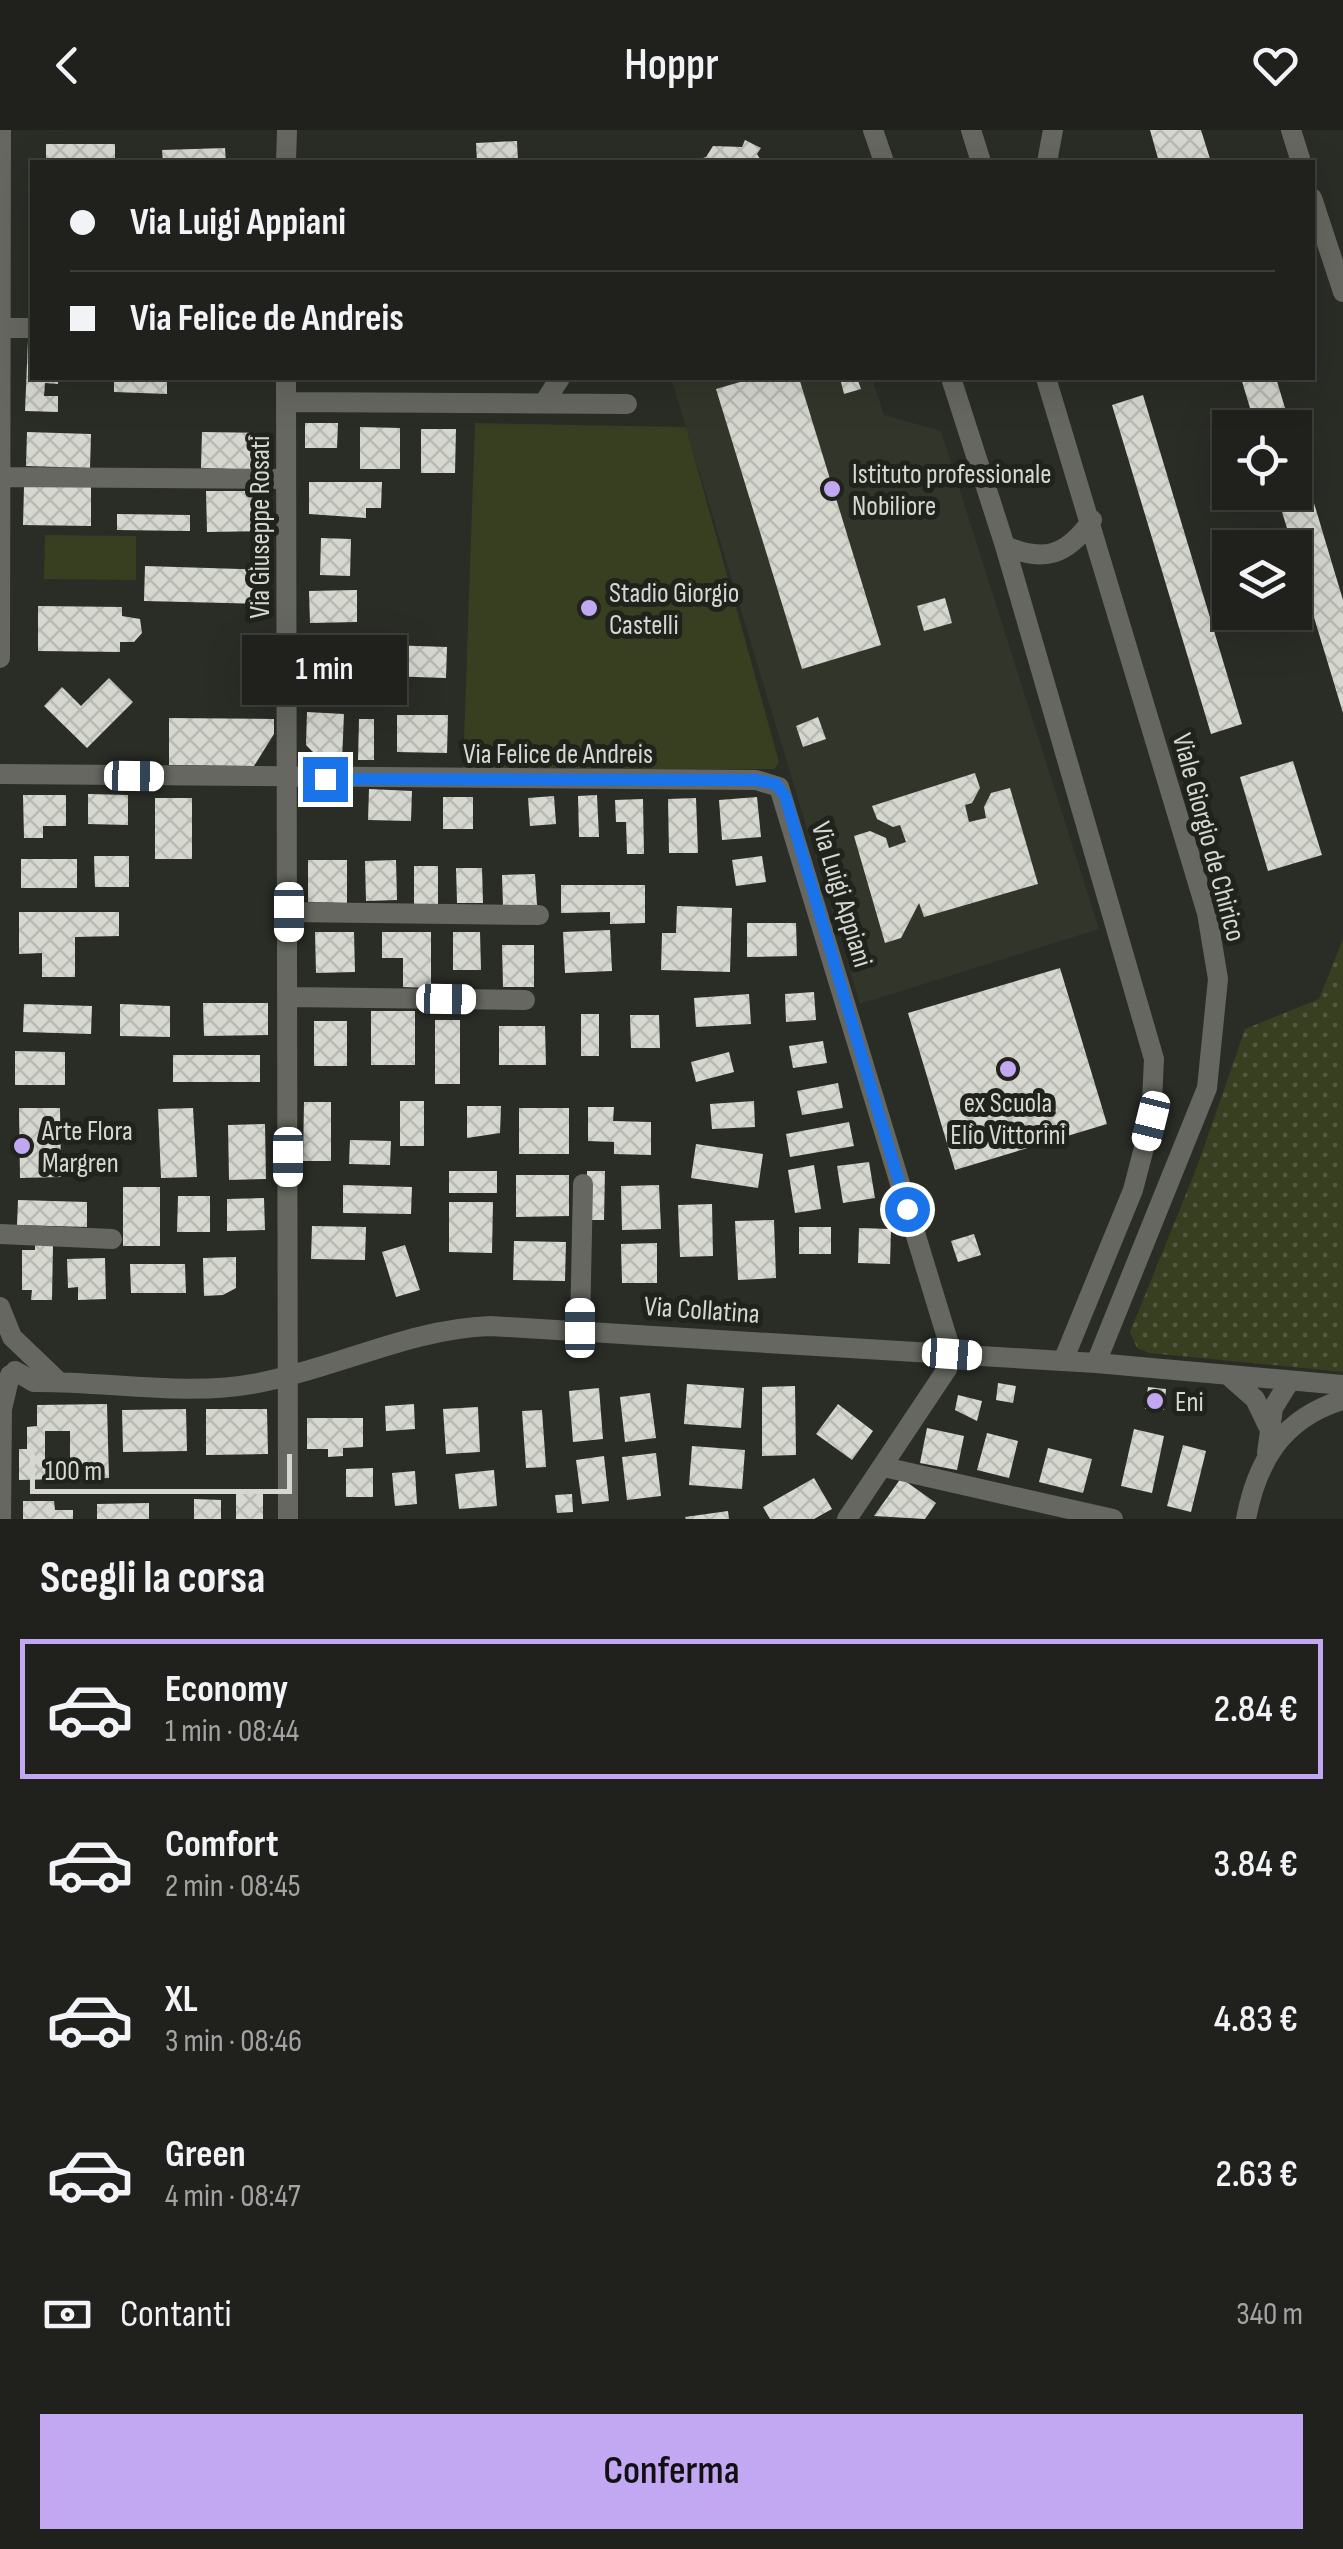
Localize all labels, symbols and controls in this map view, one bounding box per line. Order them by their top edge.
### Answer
icon: back [40,38,95,93]
text: Hoppr [624,38,719,93]
icon: heart [1248,38,1303,93]
text: Via Luigi Appiani [130,200,346,245]
text: Via Felice de Andreis [130,296,404,341]
map controls [1212,410,1312,630]
button: locate [1212,410,1312,510]
street label: Via Giuseppe Rosati [244,436,277,618]
place label: Istituto professionale Nobiliore [852,458,1051,523]
marker: Istituto professionale Nobiliore [821,478,843,500]
button: layers [1212,530,1312,630]
place label: Stadio Giorgio Castelli [609,577,739,642]
marker: Stadio Giorgio Castelli [578,597,600,619]
callout: 1 min [242,634,408,704]
text: 1 min [295,650,354,689]
street label: Viale Giorgio de Chirico [1165,730,1252,945]
street label: Via Felice de Andreis [463,738,653,771]
route end [303,757,348,802]
car [104,760,164,792]
street label: Via Luigi Appiani [804,818,879,971]
car [274,882,304,942]
car [416,983,476,1015]
marker: ex Scuola Elio Vittorini [997,1058,1019,1080]
place label: ex Scuola Elio Vittorini [950,1087,1066,1152]
car [1129,1088,1173,1154]
place label: Arte Flora Margren [41,1115,133,1180]
car [273,1127,303,1187]
marker: Arte Flora Margren [11,1135,33,1157]
route start [885,1187,930,1232]
street label: Via Collatina [643,1290,761,1331]
car [565,1298,595,1358]
car [921,1337,983,1371]
place label: Eni [1175,1386,1204,1419]
marker: Eni [1144,1390,1166,1412]
scale bar [30,1449,292,1494]
text: 100 m [45,1455,102,1488]
text: Scegli la corsa [40,1551,266,1606]
icon: car [45,1664,135,1754]
text: Economy [165,1667,288,1712]
text: 2.84 € [1214,1687,1298,1732]
text: 1 min · 08:44 [165,1712,299,1751]
icon: car [45,1819,135,1909]
text: Comfort [165,1822,279,1867]
text: 3.84 € [1213,1842,1298,1887]
text: 2 min · 08:45 [165,1867,301,1906]
icon: car [45,1974,135,2064]
text: XL [165,1977,198,2022]
text: 4.83 € [1214,1997,1298,2042]
text: 3 min · 08:46 [165,2022,302,2061]
icon: car [45,2129,135,2219]
text: Green [165,2132,246,2177]
text: 2.63 € [1215,2152,1298,2197]
text: 4 min · 08:47 [165,2177,301,2216]
icon: cash [40,2287,95,2342]
text: Contanti [120,2292,232,2337]
text: 340 m [1236,2295,1303,2334]
button: Conferma [40,2414,1303,2529]

